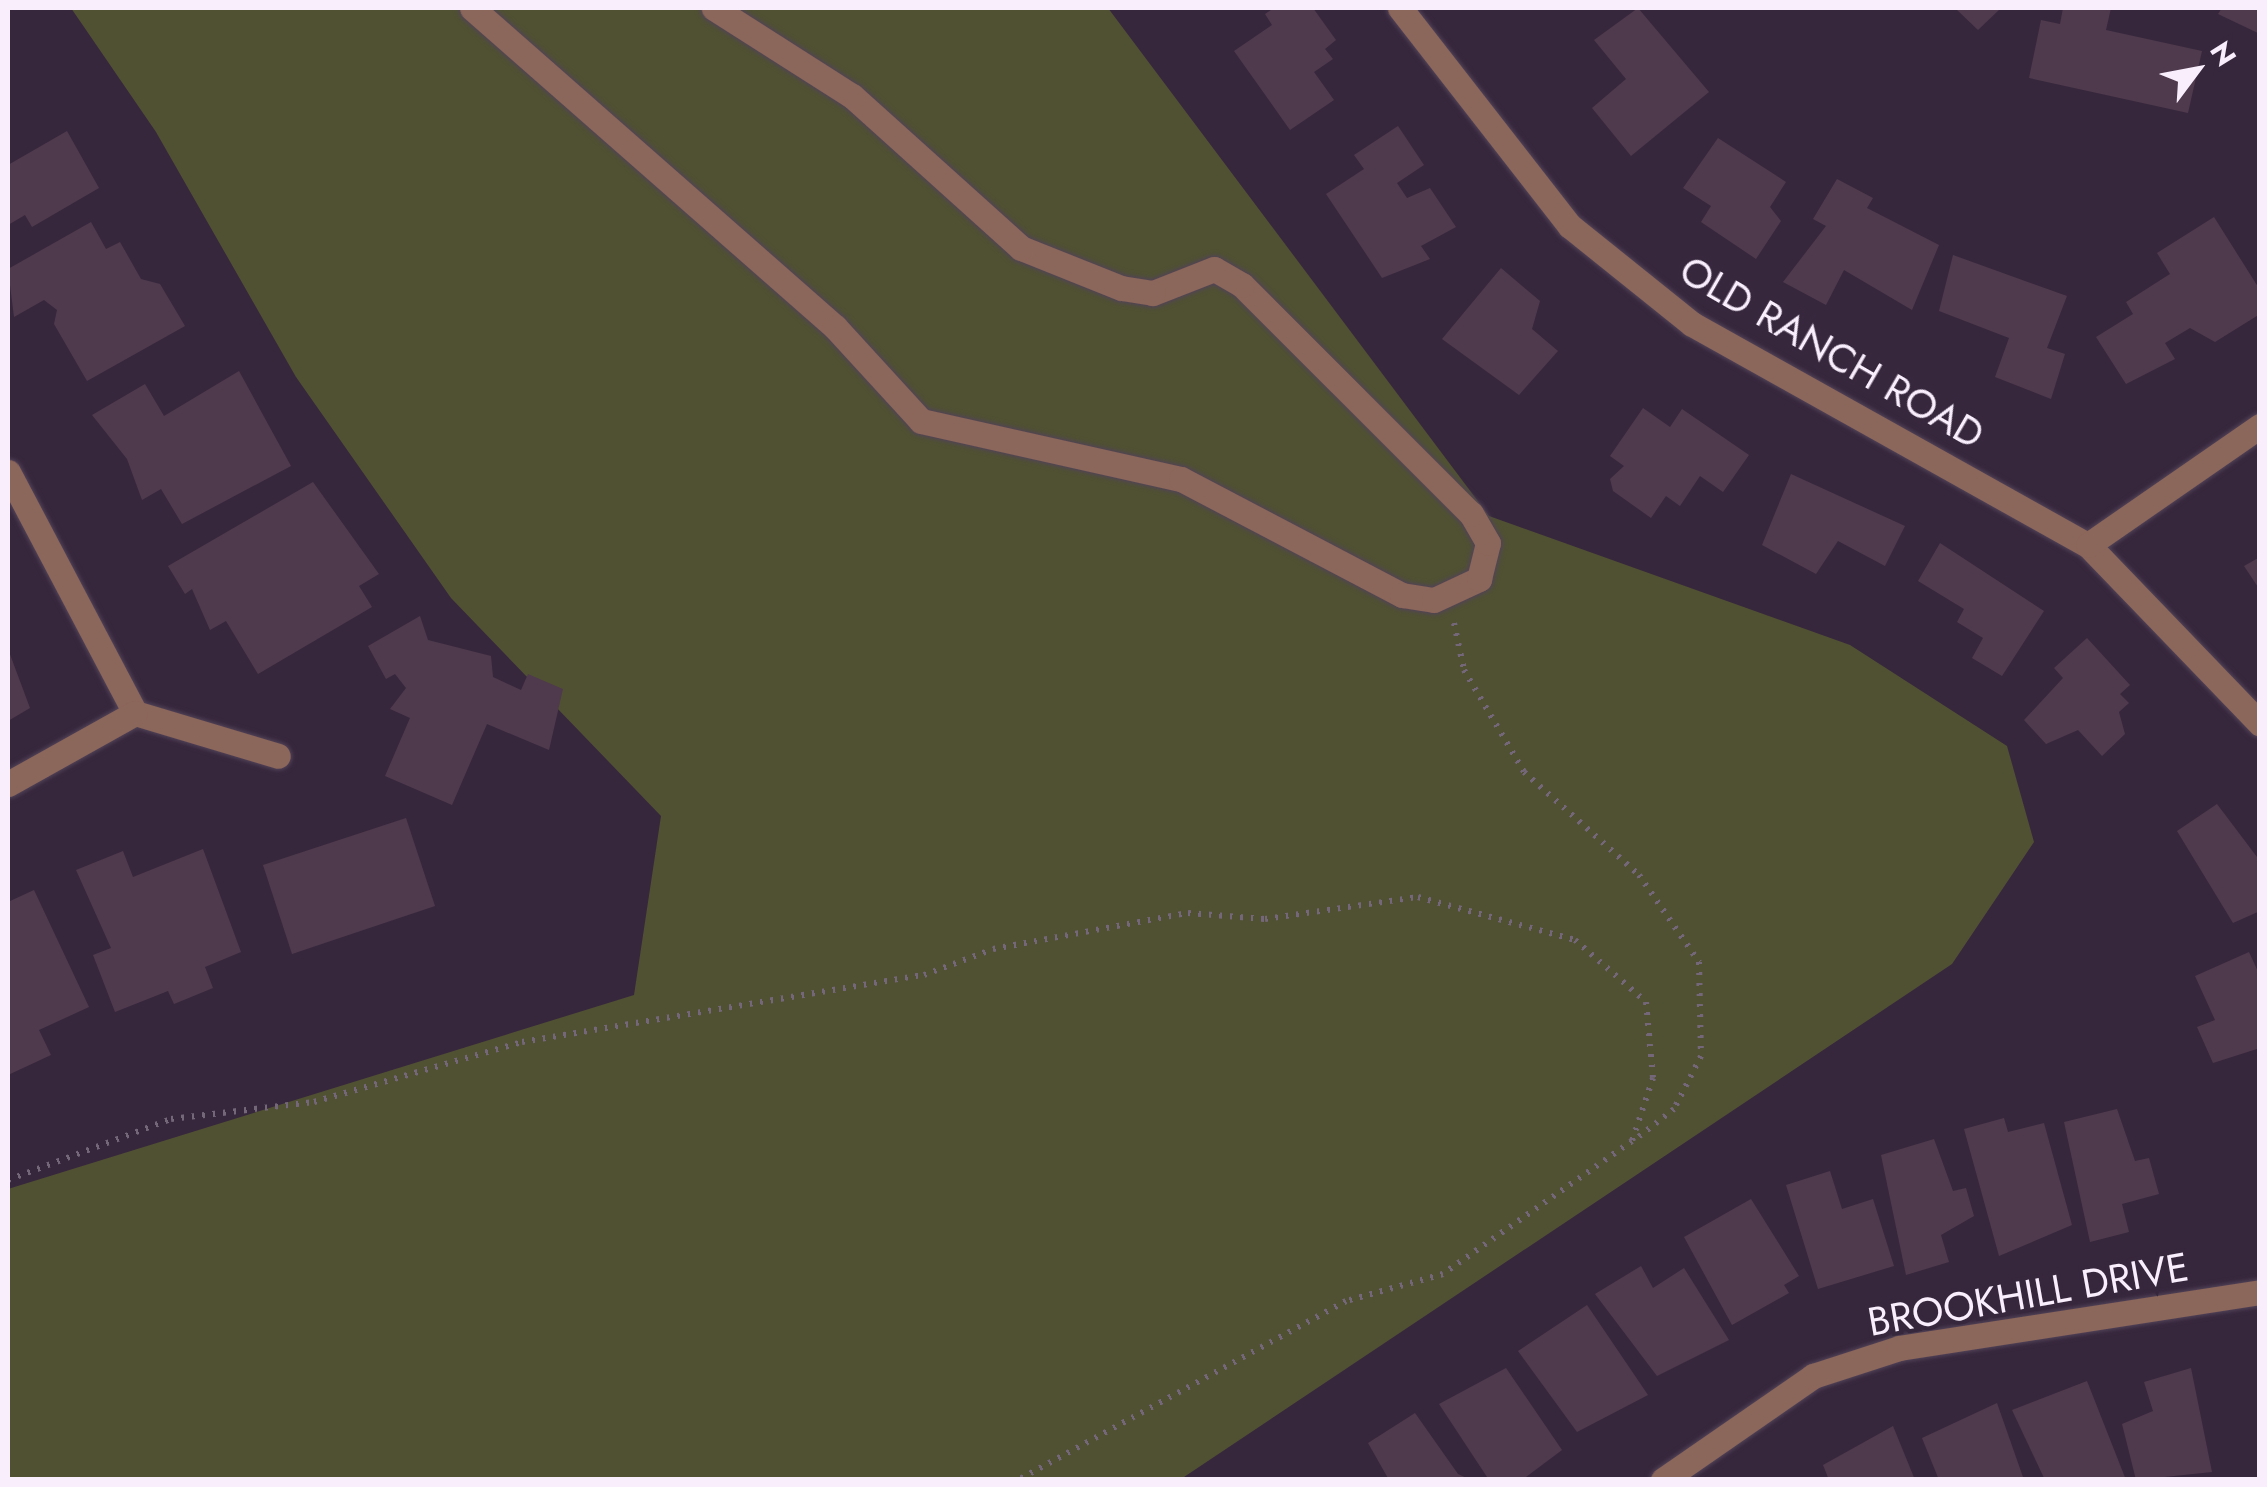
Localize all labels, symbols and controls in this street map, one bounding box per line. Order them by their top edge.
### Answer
north arrow [2147,20,2247,120]
text: N [2200,34,2246,74]
street label: OLD RANCH ROAD [1671,245,1993,459]
street label: BROOKHILL DRIVE [1864,1242,2192,1346]

